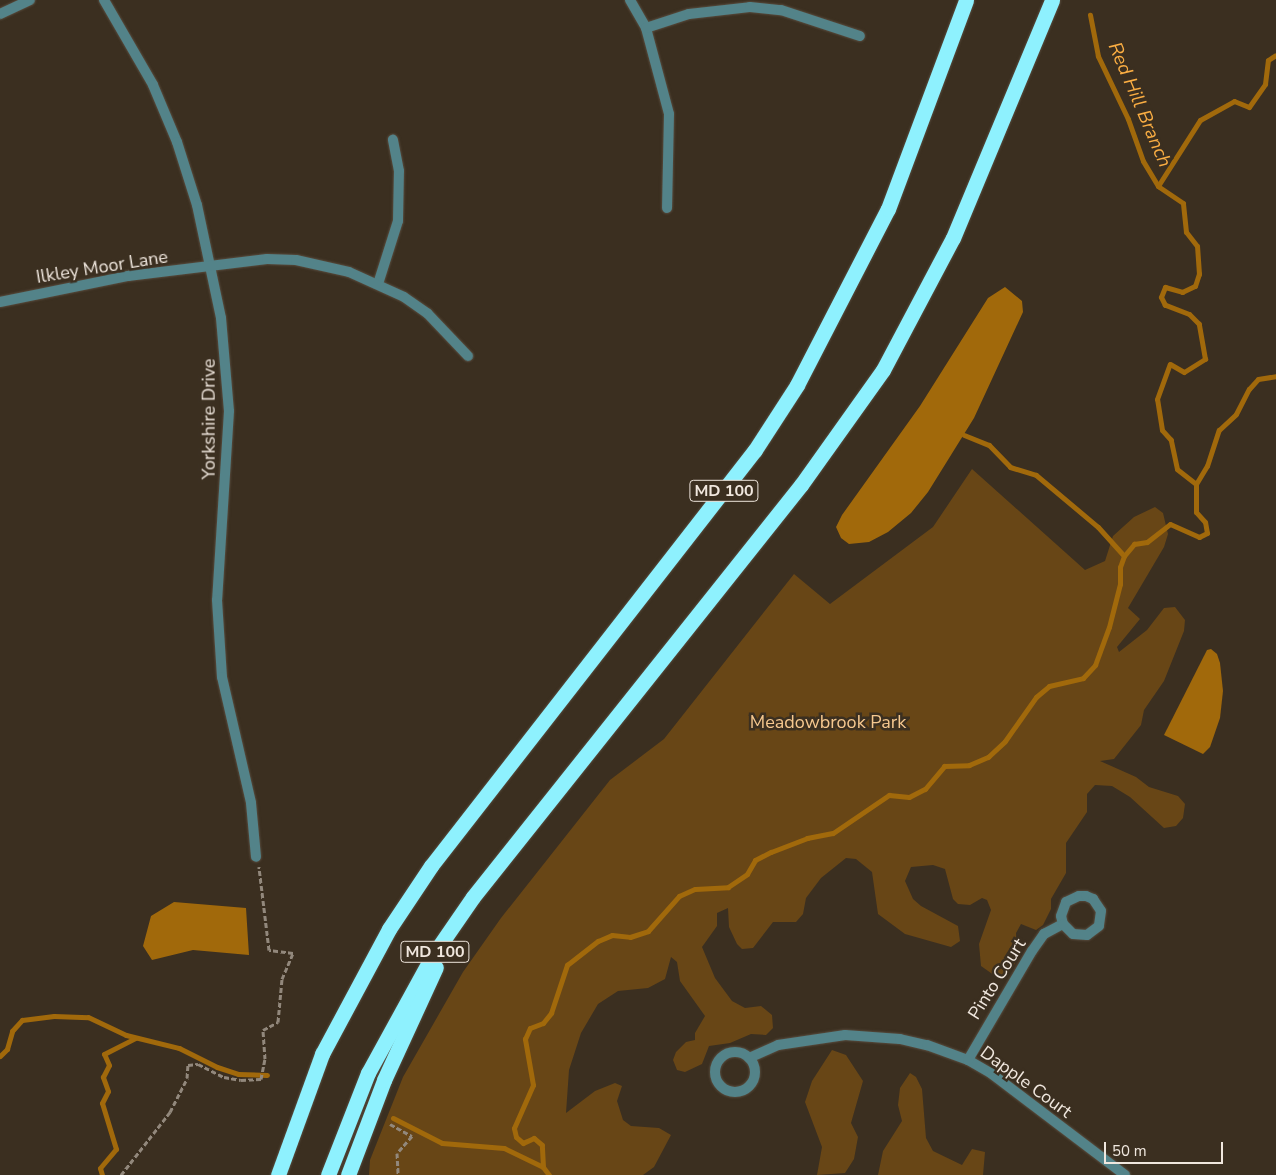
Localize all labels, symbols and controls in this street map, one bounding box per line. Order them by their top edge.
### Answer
water label: Red Hill Branch [1102,39,1176,171]
street label: Ilkley Moor Lane [35,246,169,288]
street label: Yorkshire Drive [198,359,220,479]
road number: MD 100 [689,478,759,504]
park label: Meadowbrook Park [750,711,906,733]
street label: Pinto Court [964,935,1030,1023]
road number: MD 100 [400,939,470,966]
street label: Dapple Court [976,1041,1076,1123]
scale bar [1106,1132,1225,1164]
text: 50 m [1112,1141,1147,1161]

